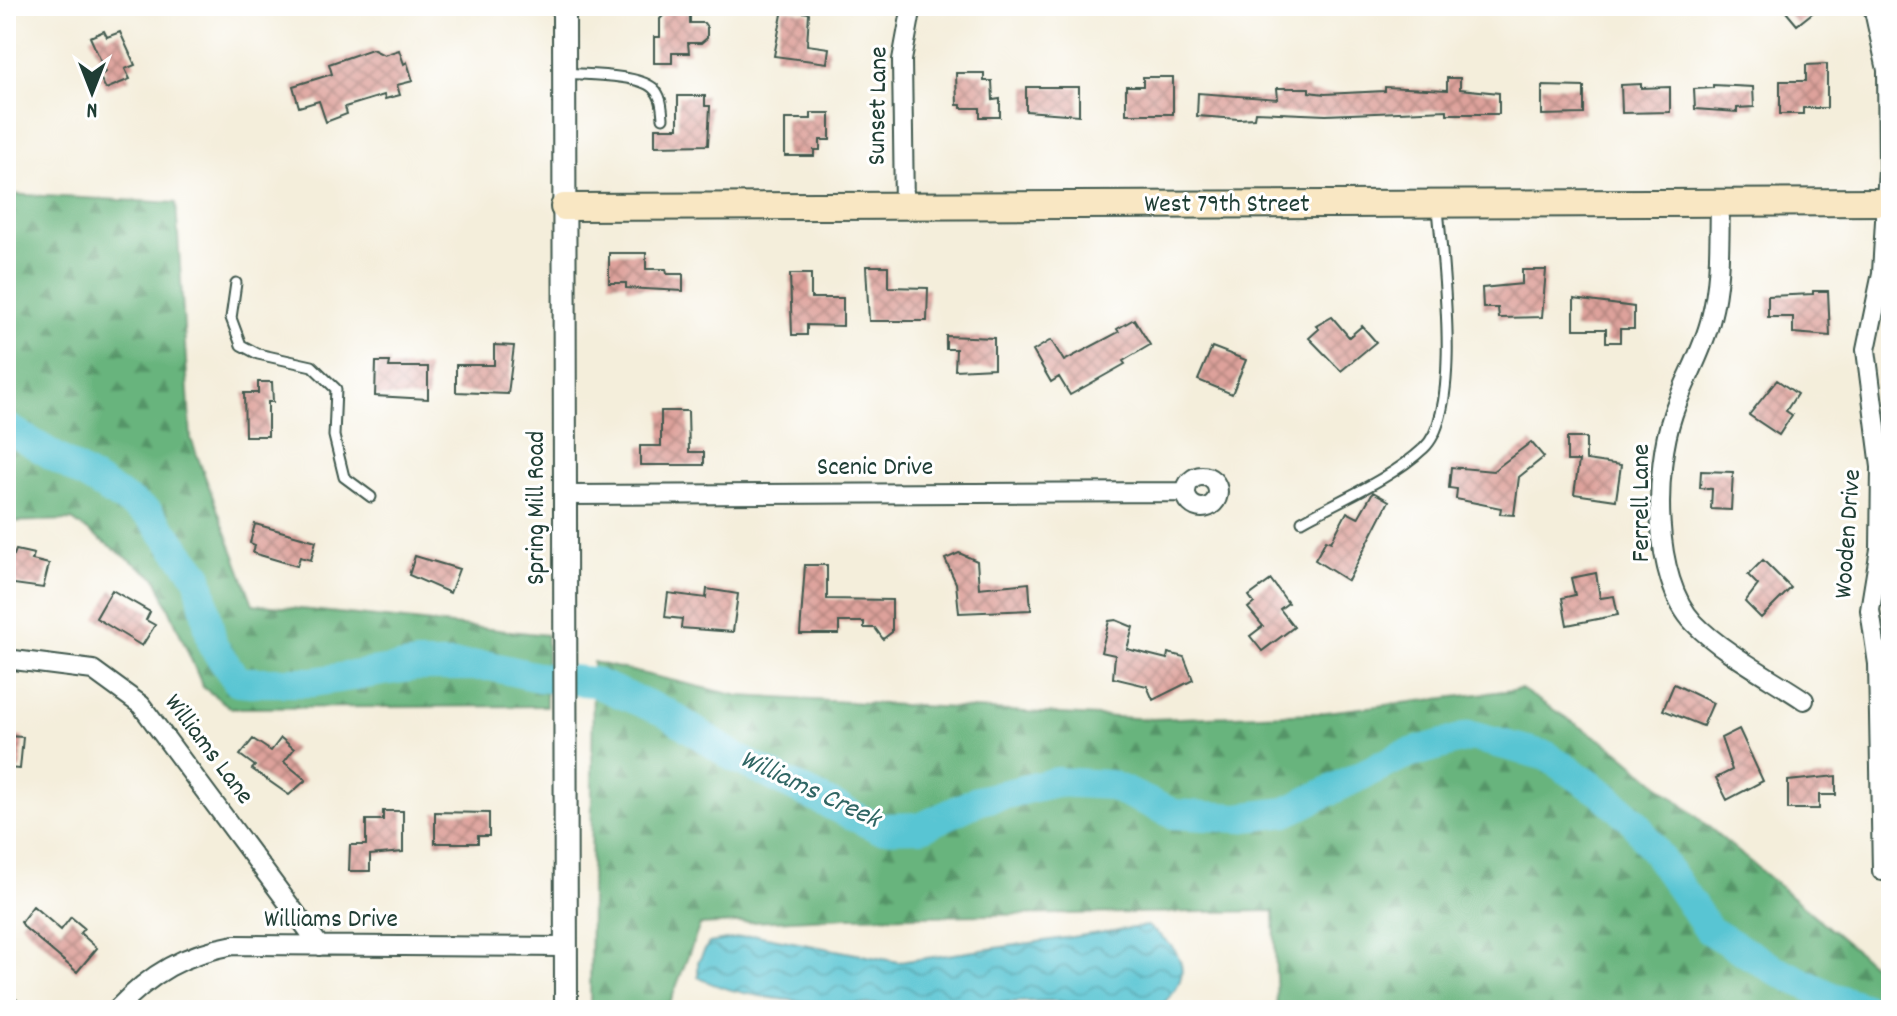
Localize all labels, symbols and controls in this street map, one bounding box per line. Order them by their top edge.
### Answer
street label: Sunset Lane [859,46,899,166]
north arrow [52,52,132,132]
text: N [86,93,97,124]
street label: West 79th Street [1144,187,1310,224]
street label: Spring Mill Road [519,431,556,585]
street label: Ferrell Lane [1624,444,1661,562]
street label: Scenic Drive [817,450,933,487]
street label: Wooden Drive [1826,468,1872,600]
street label: Williams Lane [154,687,262,813]
water label: Williams Creek [732,741,888,842]
street label: Williams Drive [264,902,398,939]

